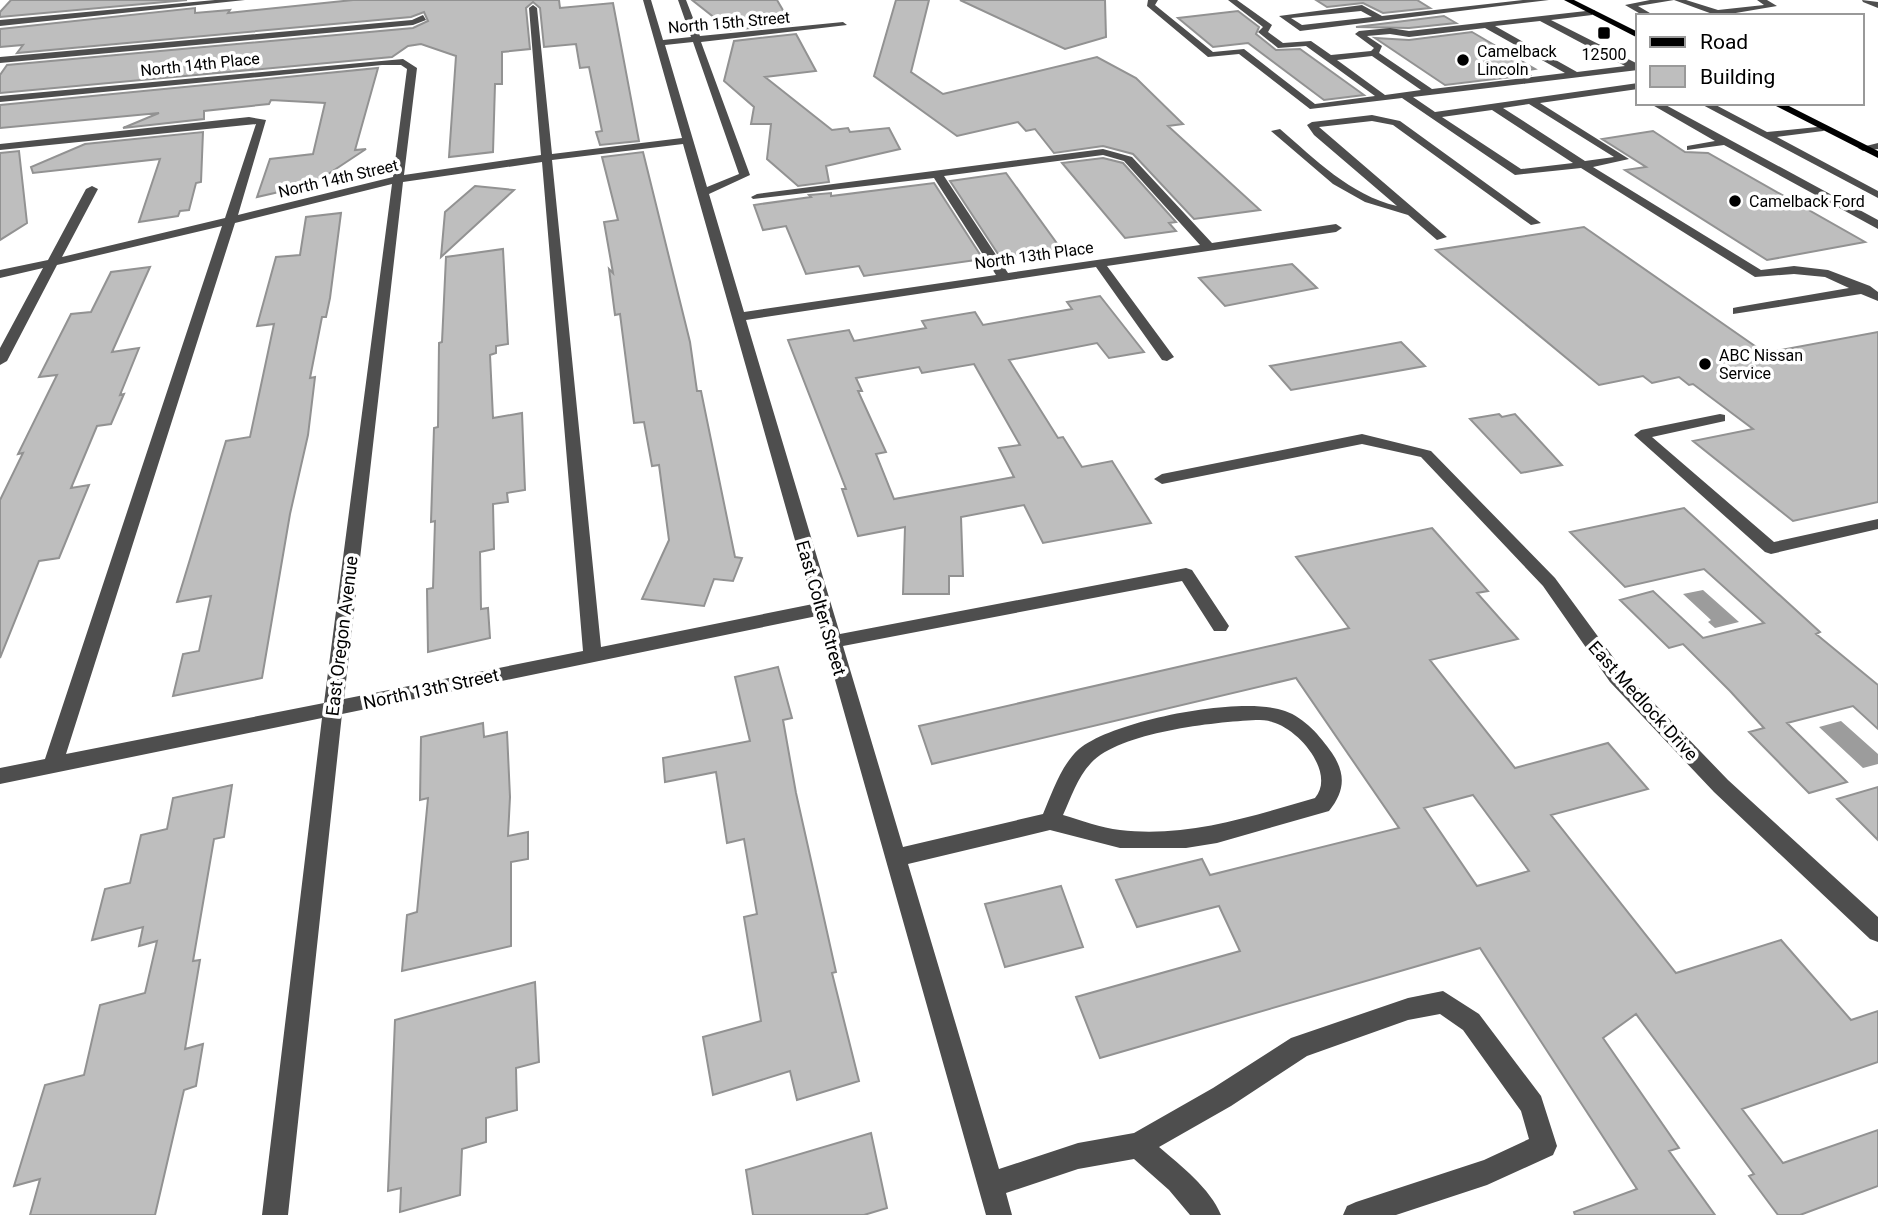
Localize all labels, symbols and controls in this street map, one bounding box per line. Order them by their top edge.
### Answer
street label: North 15th Street [667,8,791,37]
legend [1636,14,1864,105]
marker: 12500 [1596,25,1612,41]
text: Road [1700,30,1748,54]
place label: Camelback Lincoln [1477,42,1558,79]
place label: 12500 [1582,45,1626,64]
street label: North 14th Place [139,49,261,80]
marker: Camelback Lincoln [1455,52,1471,68]
text: Building [1700,65,1775,89]
street label: North 14th Street [276,155,400,202]
place label: Camelback Ford [1749,192,1865,211]
marker: Camelback Ford [1727,193,1743,209]
street label: North 13th Place [973,238,1095,273]
place label: ABC Nissan Service [1719,346,1803,383]
marker: ABC Nissan Service [1697,356,1713,372]
street label: East Colter Street [792,538,851,678]
street label: East Oregon Avenue [321,555,362,717]
street label: East Medlock Drive [1584,637,1702,765]
street label: North 13th Street [361,664,501,713]

